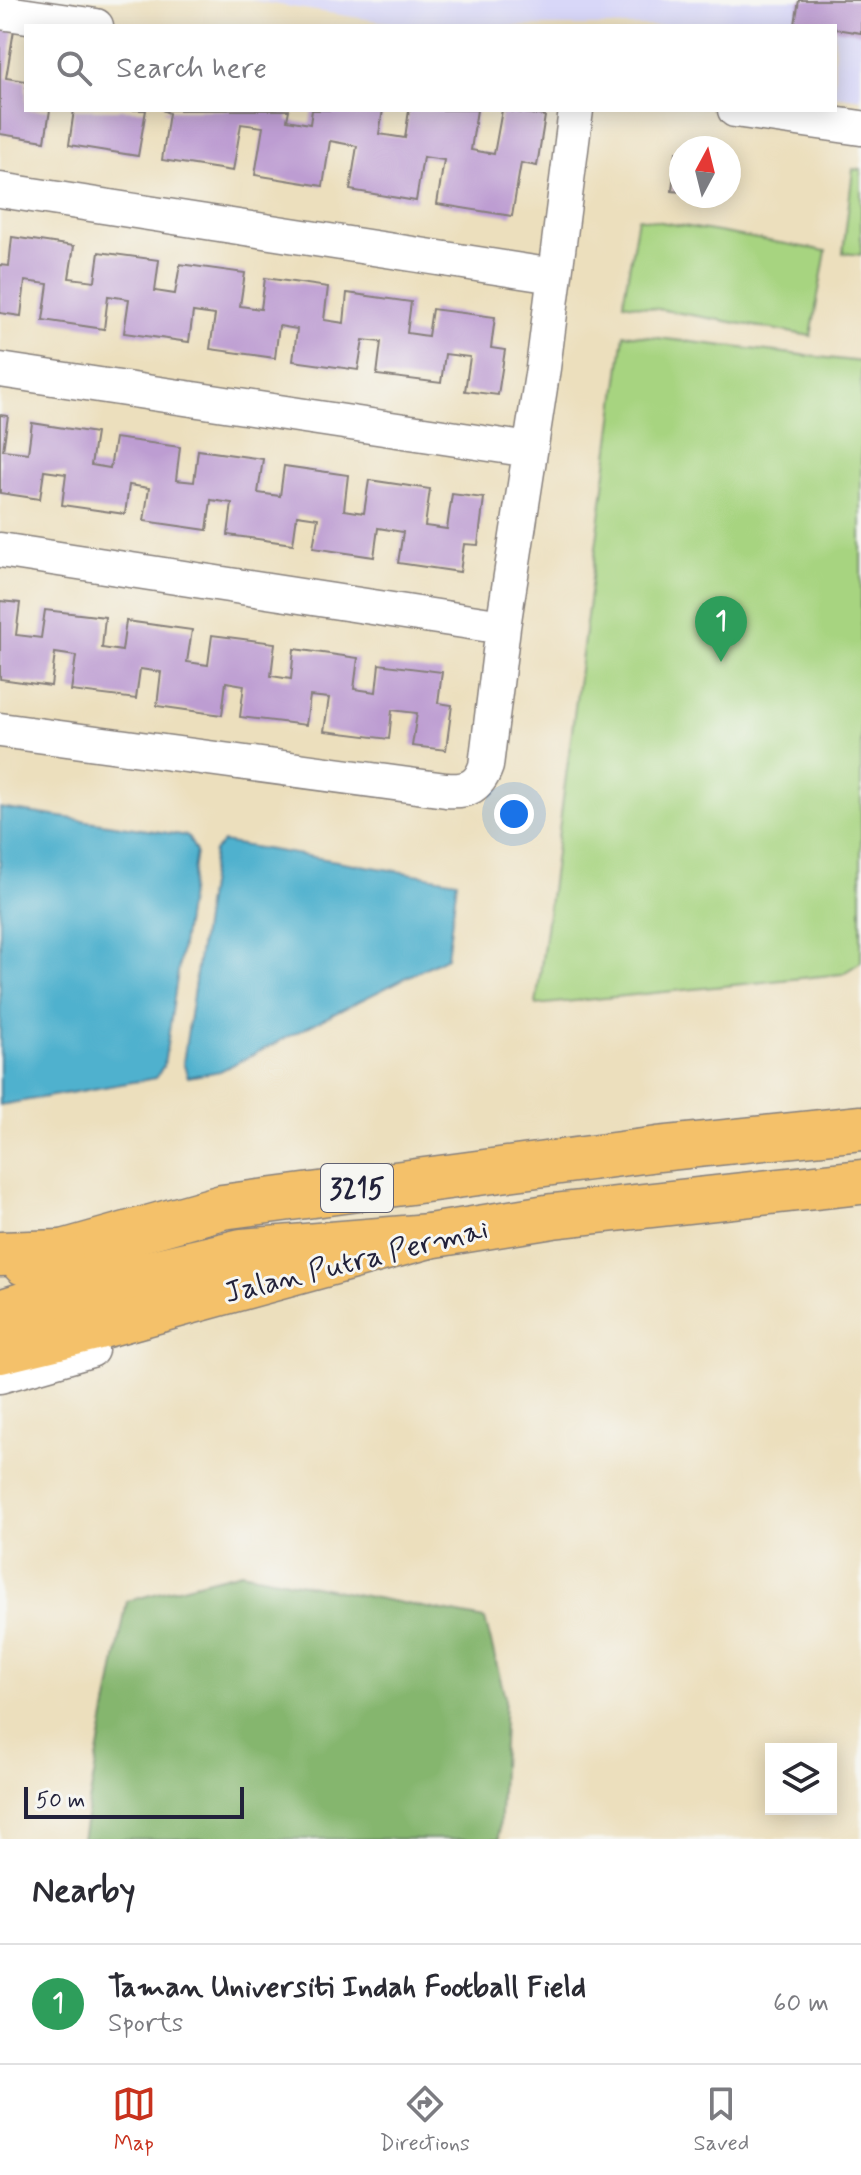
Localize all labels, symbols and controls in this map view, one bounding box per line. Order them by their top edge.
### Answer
search box [24,24,837,112]
icon: search [52,46,96,90]
text: Search here [116,49,267,88]
north arrow [669,136,741,208]
pin: 1 [695,596,747,662]
your location [494,794,534,834]
road number: 3215 [321,1164,393,1212]
street label: Jalan Putra Permai [220,1210,492,1313]
map controls [765,1743,837,1815]
button: layers [765,1743,837,1815]
scale bar [24,1783,244,1819]
text: 50 m [36,1787,85,1815]
text: Nearby [32,1869,136,1914]
text: Taman Universiti Indah Football Field [108,1968,586,2007]
text: 1 [52,1987,64,2021]
text: 60 m [773,1987,829,2021]
text: Sports [108,2007,183,2041]
tab: Map [112,2082,156,2158]
tab: Directions [379,2082,470,2158]
tab: Saved [694,2082,749,2158]

